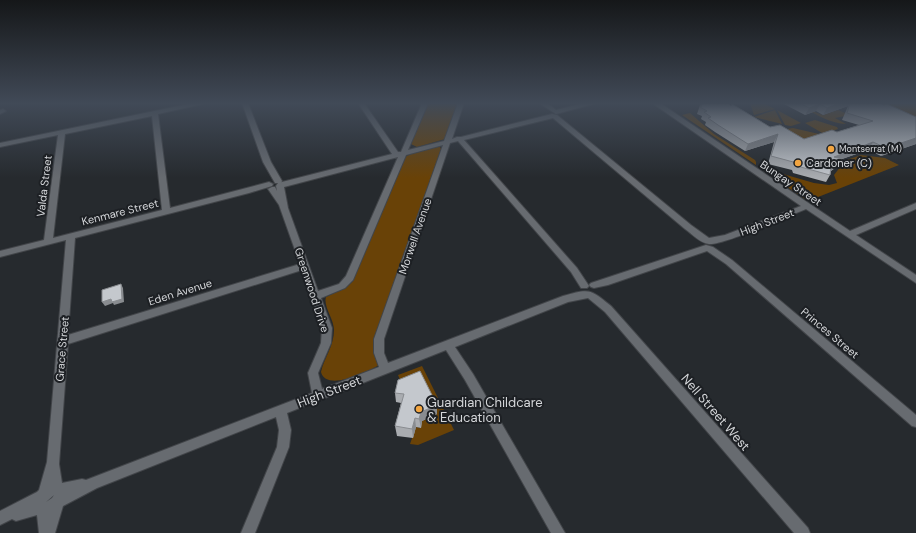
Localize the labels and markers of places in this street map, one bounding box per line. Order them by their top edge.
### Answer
place label: Montserrat (M) [839,143,902,155]
marker: Montserrat (M) [826,144,836,154]
place label: Cardoner (C) [806,156,872,170]
marker: Cardoner (C) [793,158,803,168]
place label: Guardian Childcare & Education [427,394,543,426]
marker: Guardian Childcare & Education [414,404,424,414]

